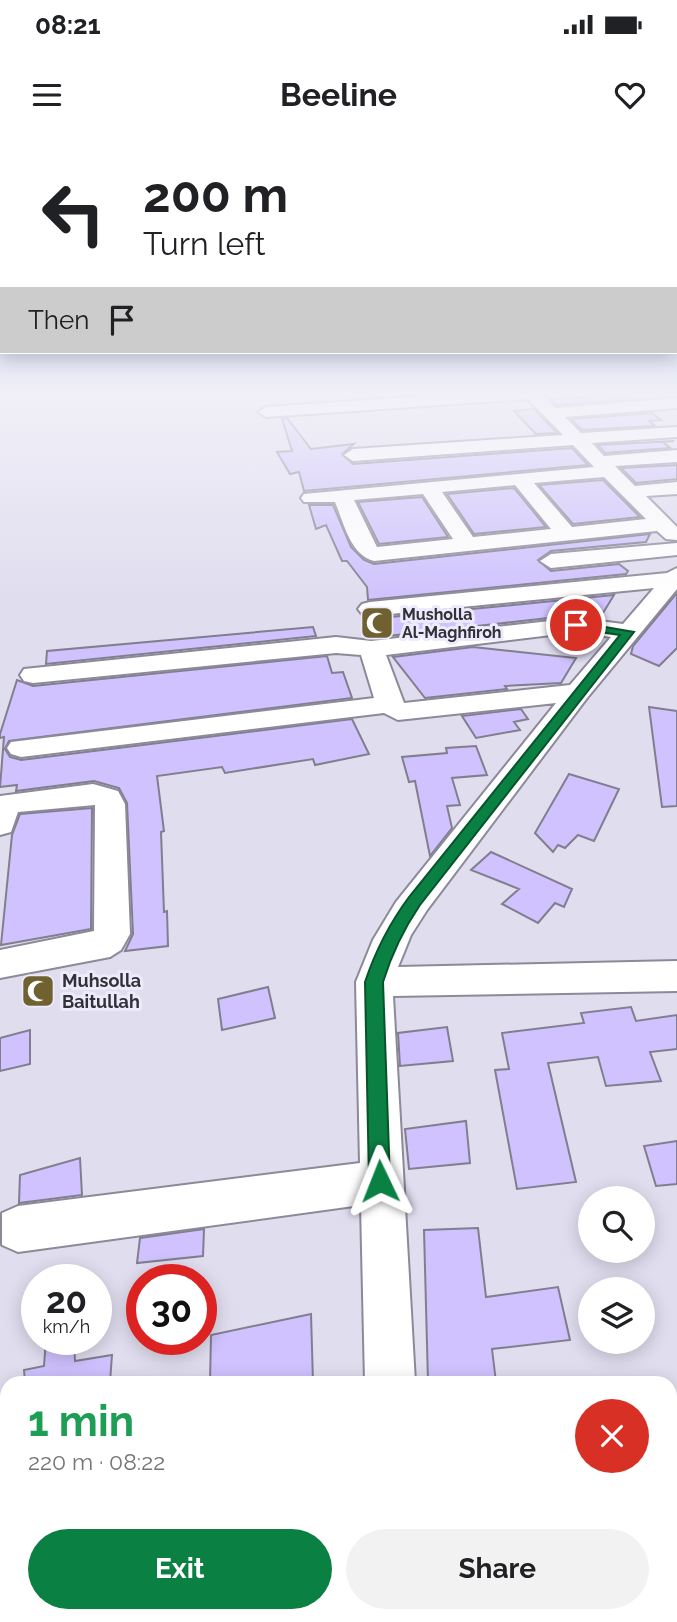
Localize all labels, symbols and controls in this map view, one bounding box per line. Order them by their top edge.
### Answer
text: 08:21 [35,10,101,40]
icon: menu [28,76,66,114]
text: Beeline [280,76,397,113]
icon: heart [611,76,649,114]
text: 200 m [143,166,288,223]
icon: left [28,168,119,259]
text: Turn left [143,225,265,262]
icon: arrive [103,301,141,339]
text: Then [28,305,89,335]
pin [546,595,606,655]
mosque icon: Musholla Al-Maghfiroh [358,604,396,642]
place label: Musholla Al-Maghfiroh [402,605,502,642]
icon: arrive [557,606,595,644]
place label: Muhsolla Baitullah [62,970,141,1012]
mosque icon: Muhsolla Baitullah [19,972,57,1010]
position arrow [343,1144,417,1218]
map controls [578,1186,655,1354]
button: search [578,1186,655,1263]
speed limit sign: 30 [126,1264,217,1355]
button: layers [578,1277,655,1354]
text: 20 [46,1280,87,1321]
text: km/h [43,1316,90,1337]
text: 1 min [28,1397,134,1446]
button: close [575,1399,649,1473]
text: 220 m · 08:22 [28,1448,165,1475]
button: Exit [28,1529,332,1609]
button: Share [346,1529,649,1609]

